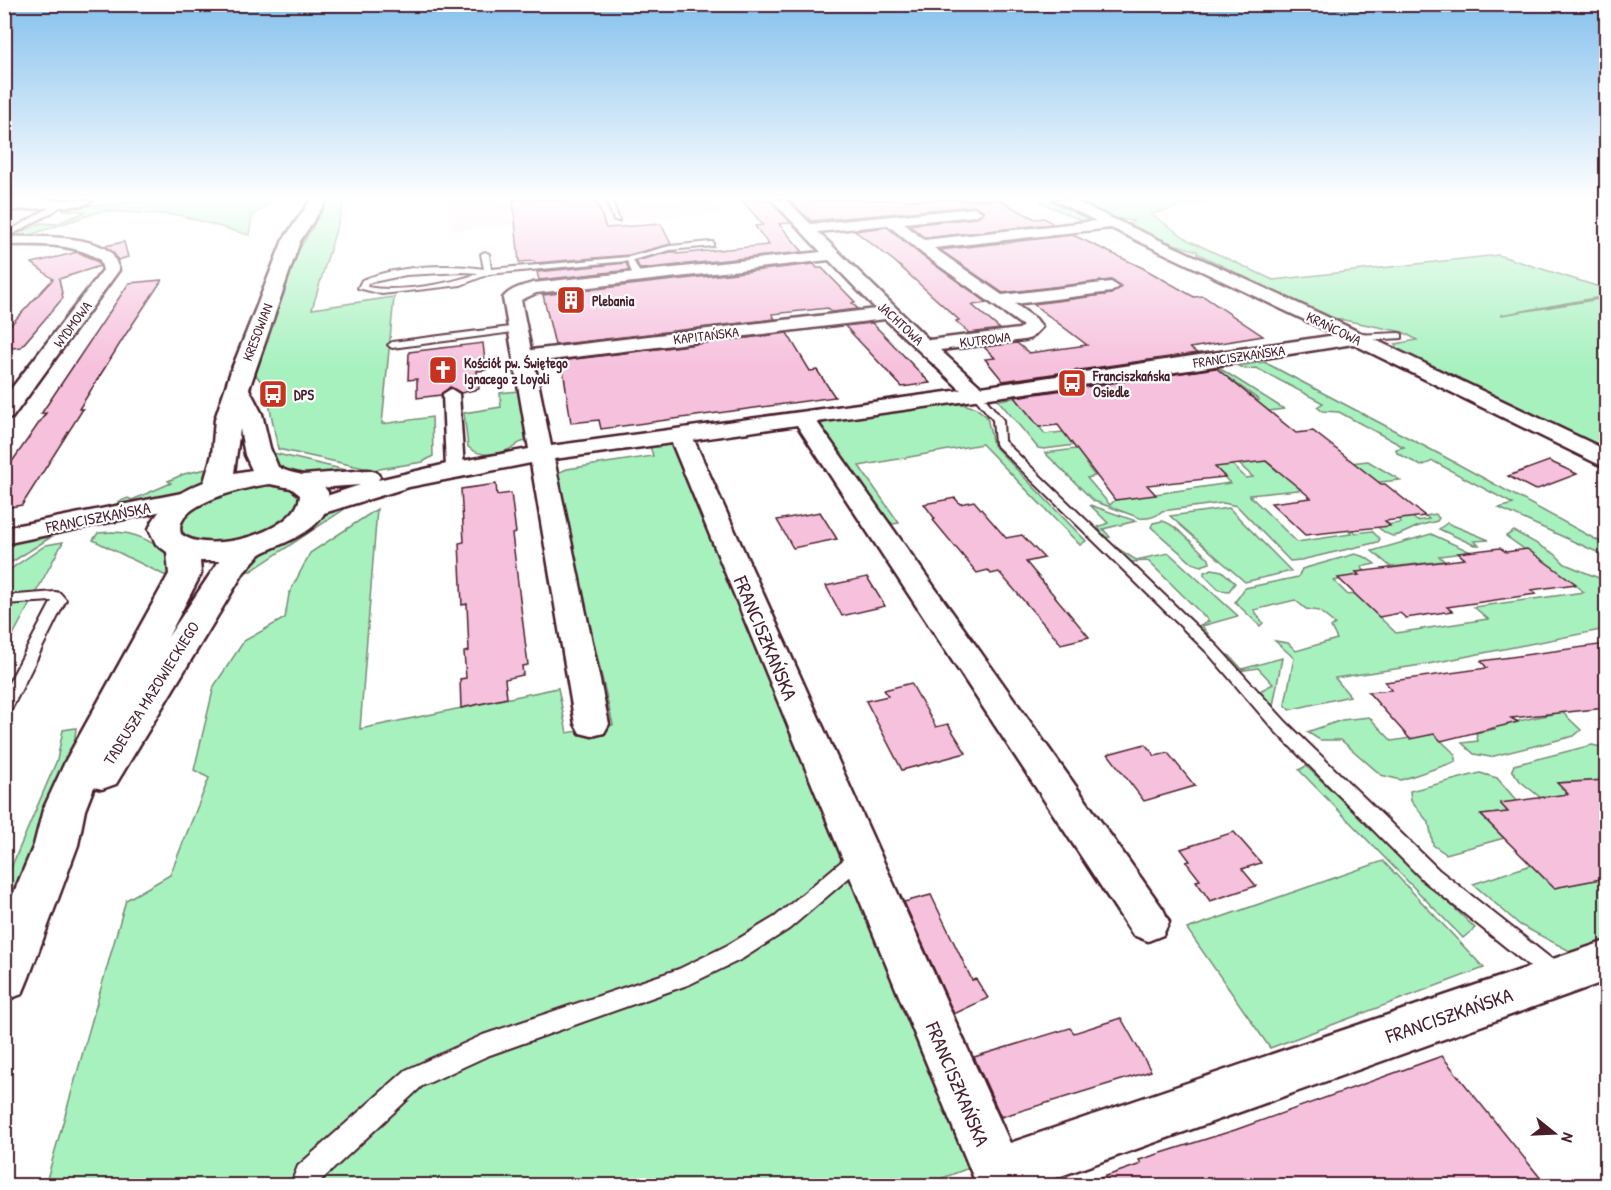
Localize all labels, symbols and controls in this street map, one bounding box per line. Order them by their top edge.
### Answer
building icon: Plebania [555,284,587,316]
place label: Plebania [592,291,635,310]
street label: WYDMOWA [48,297,96,351]
street label: JACHTOWA [874,297,928,349]
street label: KRESOWIAN [237,300,277,364]
street label: KRAŃCOWA [1303,307,1365,350]
street label: KAPITAŃSKA [672,322,740,348]
street label: KUTROWA [958,326,1012,352]
street label: FRANCISZKAŃSKA [1191,340,1286,372]
place label: Kościół pw. Świętego Ignacego z Loyoli [464,353,568,390]
church icon: Kościół pw. Świętego Ignacego z Loyoli [427,354,459,386]
place label: Franciszkańska Osiedle [1092,366,1170,401]
bus stop icon: Franciszkańska Osiedle [1056,367,1088,399]
bus stop icon: DPS [257,378,289,410]
place label: DPS [294,385,314,404]
street label: FRANCISZKAŃSKA [43,496,152,538]
street label: FRANCISZKAŃSKA [727,571,804,704]
street label: TADEUSZA MAZOWIECKIEGO [98,617,204,769]
street label: FRANCISZKAŃSKA [1381,981,1516,1050]
street label: FRANCISZKAŃSKA [919,1017,996,1150]
north arrow [1524,1103,1584,1163]
text: N [1556,1130,1580,1146]

